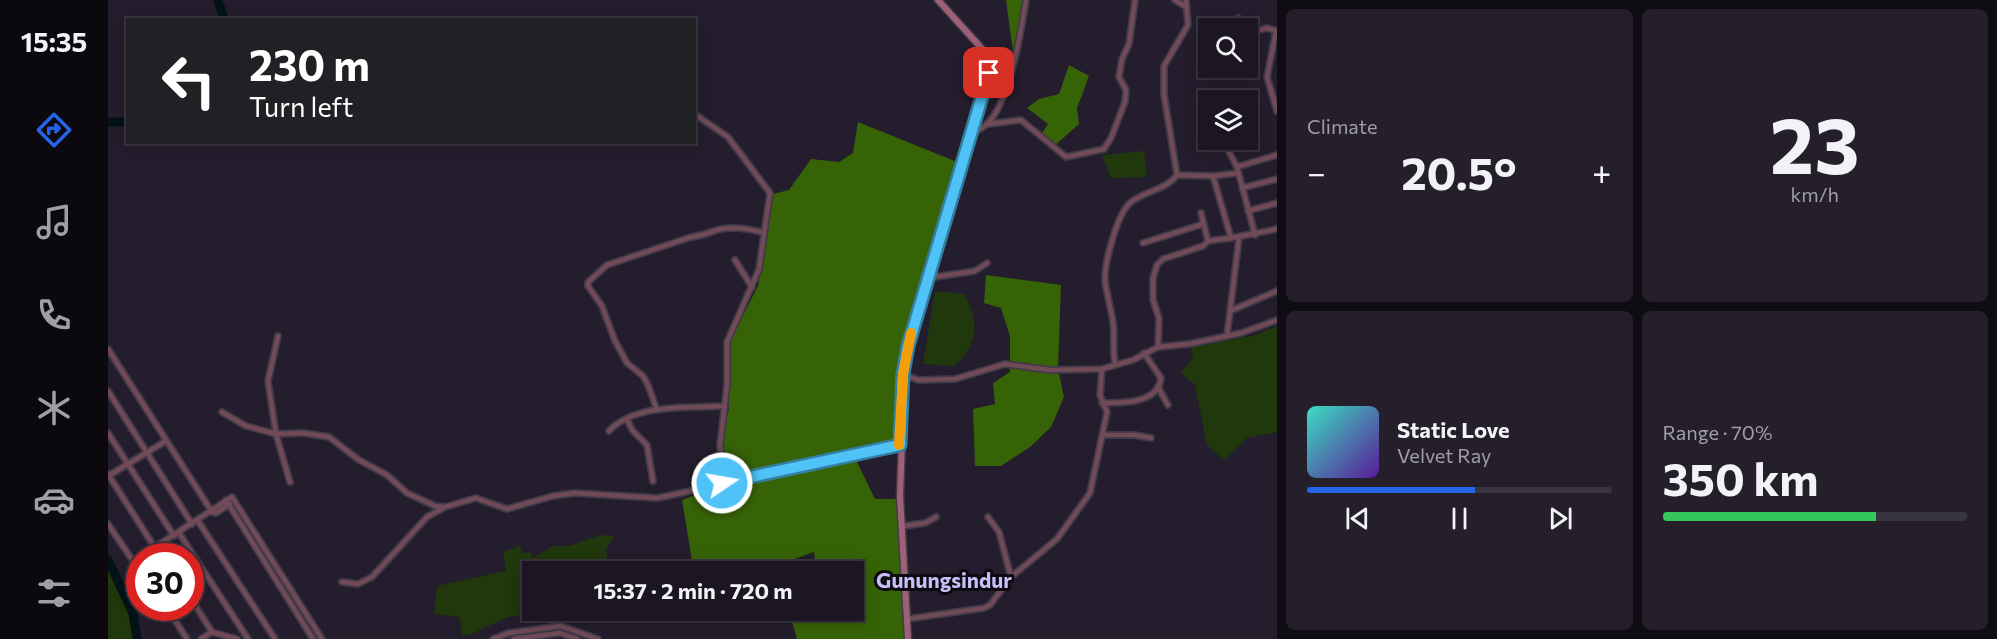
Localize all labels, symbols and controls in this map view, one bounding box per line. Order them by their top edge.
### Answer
map controls [1198,18,1258,150]
button: search [1198,18,1258,78]
text: 15:35 [21,25,87,58]
text: 230 m [249,38,370,90]
icon: left [150,42,228,120]
pin [963,47,1014,98]
icon: arrive [972,56,1005,89]
text: Turn left [249,90,353,123]
button: layers [1198,90,1258,150]
text: 23 [1770,95,1860,190]
icon: directions [33,109,75,151]
text: Climate [1307,114,1377,138]
text: 20.5° [1401,144,1517,199]
text: − [1307,151,1326,192]
text: + [1592,151,1611,192]
text: km/h [1790,182,1839,206]
icon: music [33,201,75,243]
icon: phone [33,294,75,336]
icon: climate [33,387,75,429]
text: Static Love [1397,416,1510,443]
text: Range · 70% [1663,420,1773,444]
text: Velvet Ray [1397,443,1491,467]
text: 350 km [1663,450,1819,505]
position arrow [690,451,754,515]
icon: car [33,479,75,521]
icon: previous [1341,502,1374,535]
icon: pause [1443,502,1476,535]
icon: next [1544,502,1577,535]
speed limit sign: 30 [126,543,204,621]
district label: Gunungsindur [876,567,1012,592]
icon: filters [33,572,75,614]
text: 15:37 · 2 min · 720 m [594,577,793,604]

